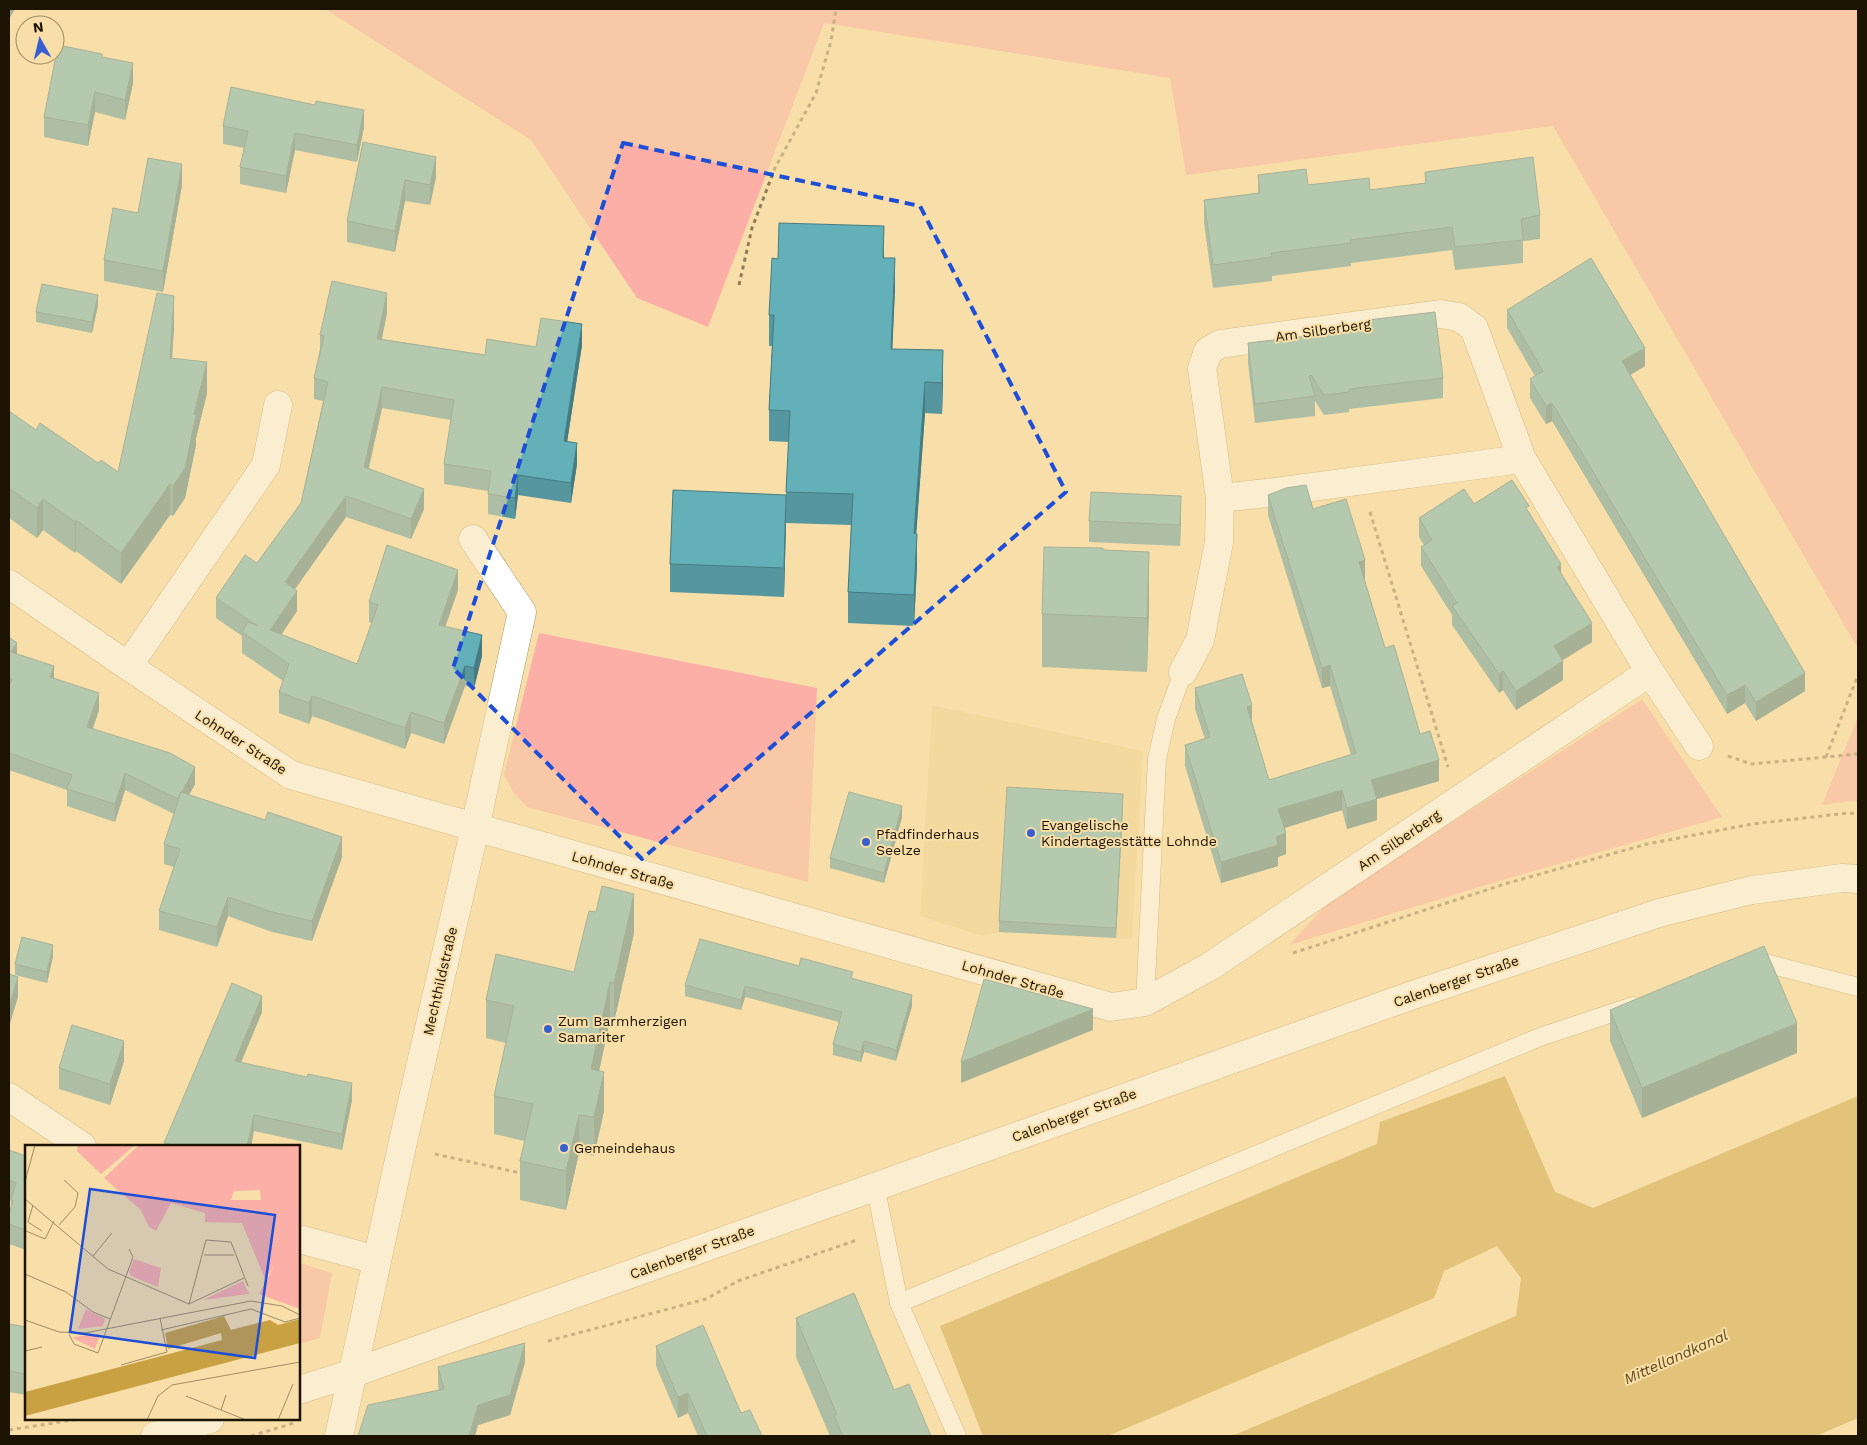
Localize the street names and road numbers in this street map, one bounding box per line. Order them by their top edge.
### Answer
street label: Am Silberberg [1274,315,1372,345]
street label: Lohnder Straße [192,706,290,778]
street label: Am Silberberg [1355,806,1444,874]
street label: Lohnder Straße [570,848,676,892]
street label: Mechthildstraße [420,925,460,1037]
street label: Calenberger Straße [1391,952,1521,1010]
street label: Lohnder Straße [960,957,1066,1001]
street label: Calenberger Straße [1009,1085,1139,1145]
street label: Calenberger Straße [627,1222,757,1282]

